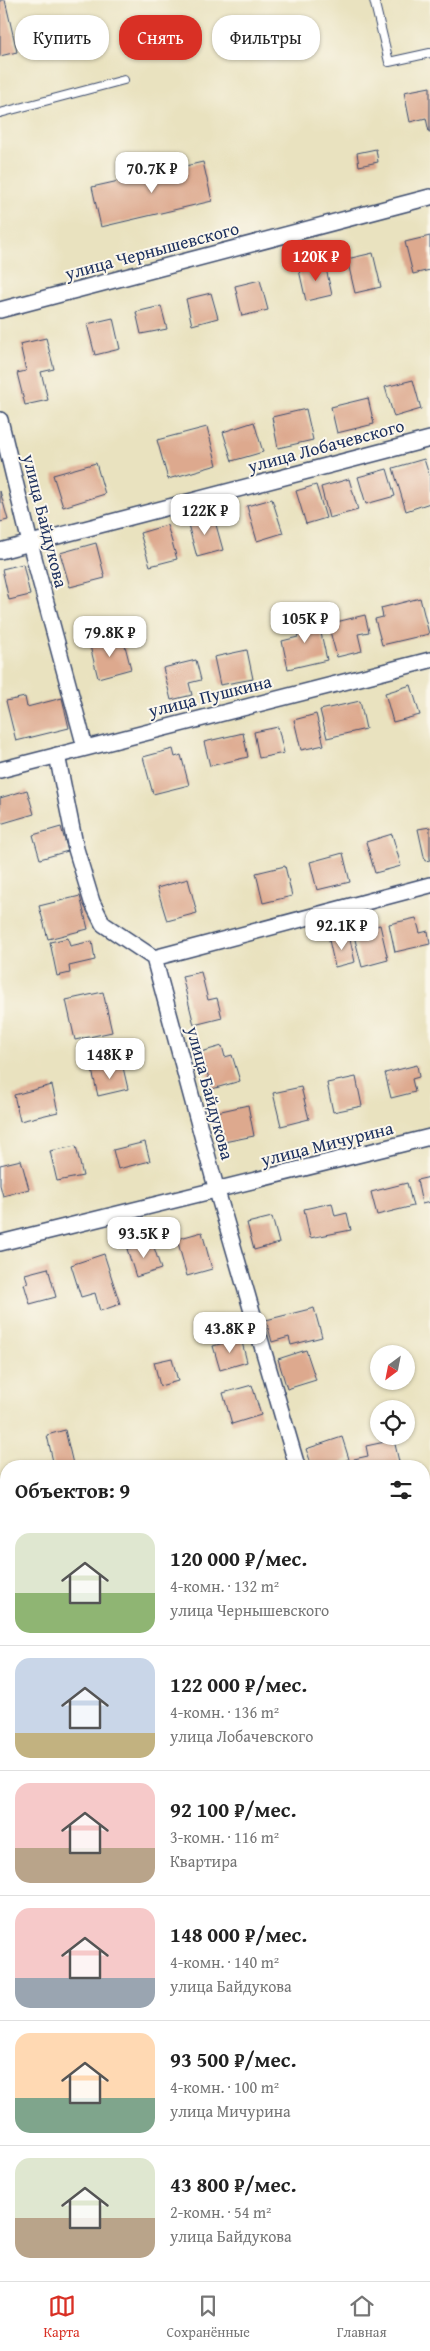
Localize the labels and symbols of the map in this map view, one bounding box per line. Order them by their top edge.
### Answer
pin: 70.7K ₽ [106,152,198,194]
street label: улица Чернышевского [61,214,242,287]
pin: 120K ₽ [275,240,357,282]
street label: улица Лобачевского [244,412,407,480]
street label: улица Байдукова [16,450,75,591]
pin: 122K ₽ [164,494,246,536]
pin: 105K ₽ [264,602,346,644]
pin: 79.8K ₽ [64,616,156,658]
street label: улица Пушкина [144,667,275,724]
pin: 92.1K ₽ [296,908,388,951]
street label: улица Байдукова [179,1022,241,1163]
pin: 148K ₽ [69,1038,151,1080]
street label: улица Мичурина [257,1114,396,1173]
pin: 93.5K ₽ [98,1216,190,1259]
pin: 43.8K ₽ [184,1312,276,1354]
north arrow [370,1345,415,1390]

